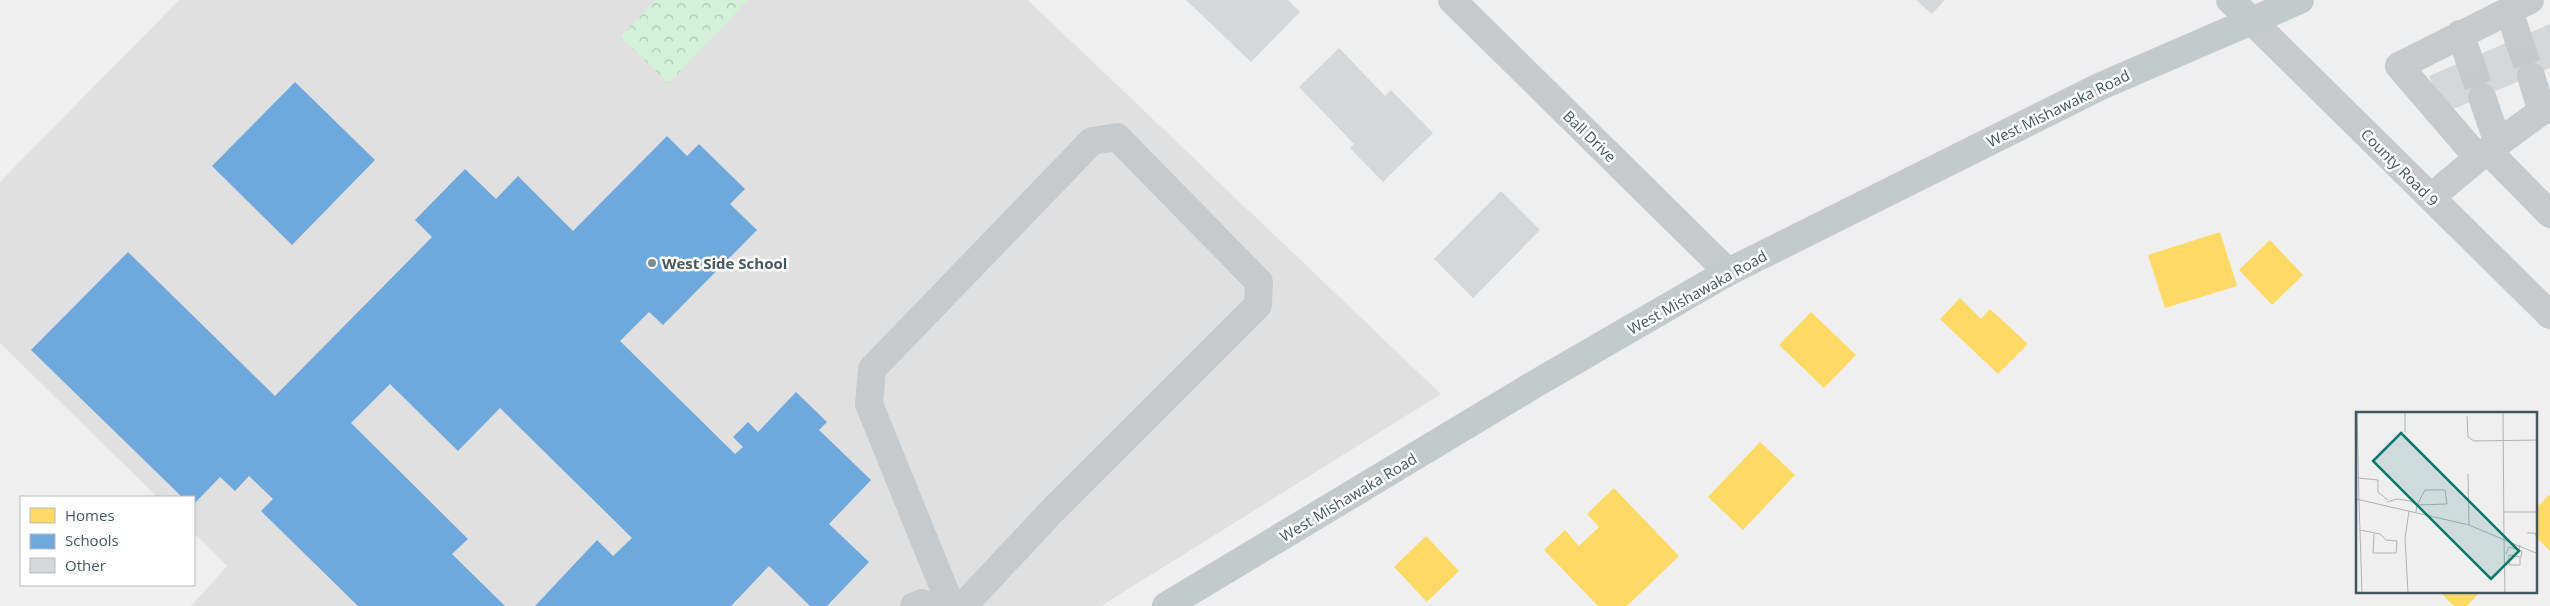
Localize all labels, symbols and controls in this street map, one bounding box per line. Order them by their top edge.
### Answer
street label: West Mishawaka Road [1983,65,2133,151]
street label: Ball Drive [1559,106,1621,166]
street label: County Road 9 [2357,124,2443,210]
street label: West Mishawaka Road [1624,245,1770,339]
place label: West Side School [662,253,787,273]
marker: West Side School [646,257,658,269]
inset map [2356,412,2538,594]
street label: West Mishawaka Road [1276,448,1420,546]
legend [20,496,195,586]
text: Homes [65,505,115,525]
text: Schools [65,530,119,550]
text: Other [65,555,106,575]

